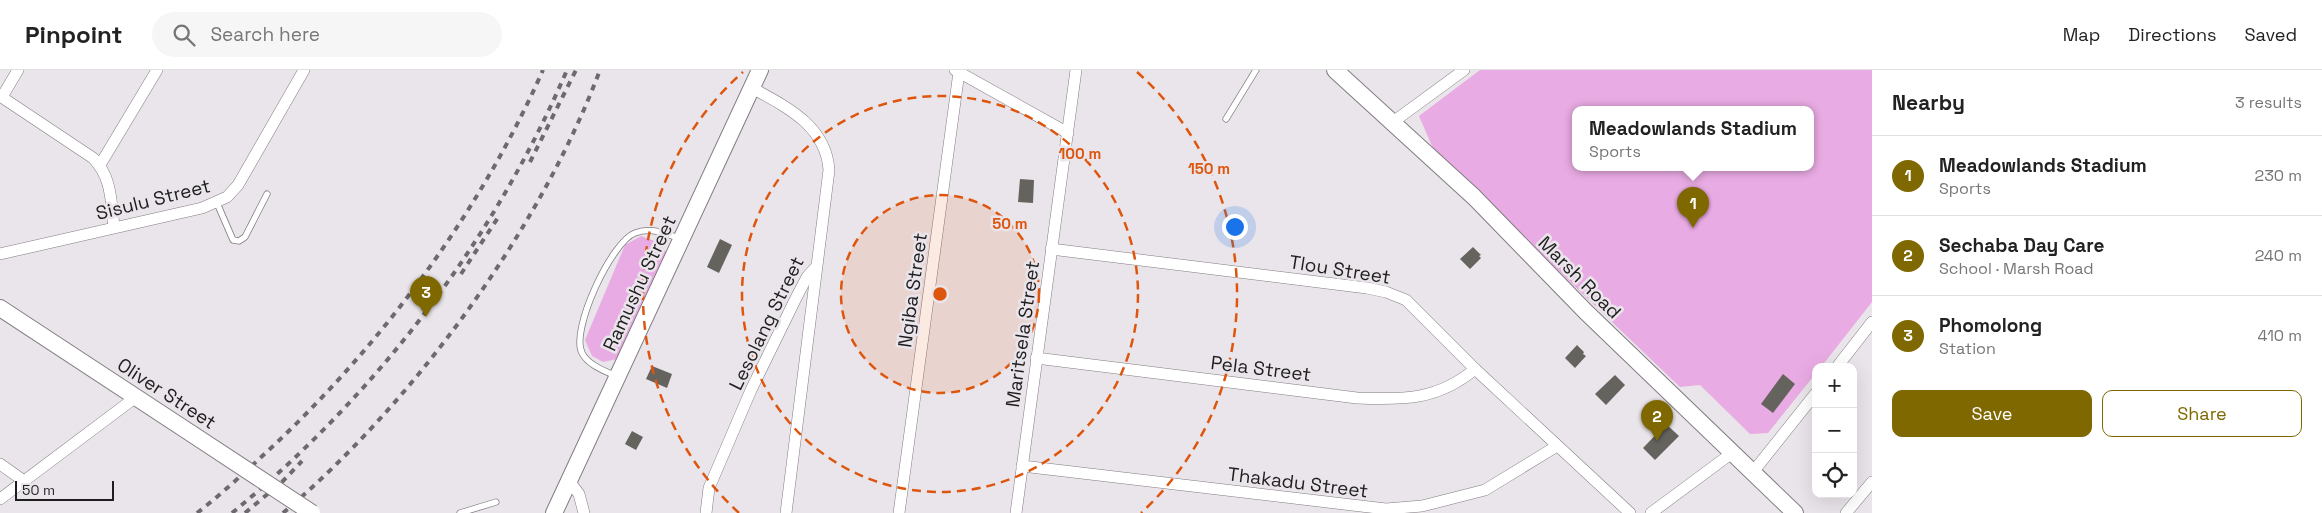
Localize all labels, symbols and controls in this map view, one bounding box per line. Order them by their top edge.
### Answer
search box [152,12,502,57]
text: Pinpoint [25,19,122,50]
icon: search [170,21,198,49]
text: Search here [210,22,320,47]
text: Map [2063,23,2100,46]
text: Directions [2128,23,2217,46]
text: Saved [2245,23,2297,46]
text: Nearby [1892,89,1965,116]
text: 3 results [2235,92,2302,113]
popup [1572,106,1814,171]
text: Meadowlands Stadium [1589,116,1797,141]
text: Sports [1589,141,1641,162]
text: 100 m [1059,144,1101,163]
text: Meadowlands Stadium [1939,153,2147,178]
text: 150 m [1188,159,1230,178]
text: 1 [1904,165,1912,186]
text: 230 m [2255,165,2302,186]
street label: Sisulu Street [93,173,213,226]
text: Sports [1939,178,1991,199]
pin: 1 [1677,187,1709,228]
street label: Ramushu Street [597,211,682,355]
text: 50 m [992,214,1028,233]
your location [1222,214,1248,240]
street label: Ngiba Street [892,231,933,349]
street label: Marsh Road [1533,231,1626,324]
text: Sechaba Day Care [1939,233,2105,258]
text: 2 [1903,245,1913,266]
text: 240 m [2255,245,2302,266]
street label: Tlou Street [1288,249,1392,290]
street label: Lesolang Street [723,252,810,394]
text: School · Marsh Road [1939,258,2094,279]
street label: Maritsela Street [1000,259,1045,409]
pin: 3 [410,276,442,317]
centre of rings [931,285,949,303]
text: Phomolong [1939,313,2042,338]
text: 3 [1903,325,1913,346]
text: 410 m [2258,325,2302,346]
text: Station [1939,338,1996,359]
street label: Pela Street [1209,350,1313,387]
street label: Oliver Street [112,352,221,435]
map controls [1812,363,1857,498]
button: + [1812,363,1857,408]
button: Save [1892,390,2092,437]
button: Share [2102,390,2302,437]
pin: 2 [1641,400,1673,441]
button: − [1812,408,1857,453]
button: locate [1812,453,1857,498]
street label: Thakadu Street [1226,461,1370,504]
scale bar [15,478,114,501]
text: 50 m [22,481,55,499]

